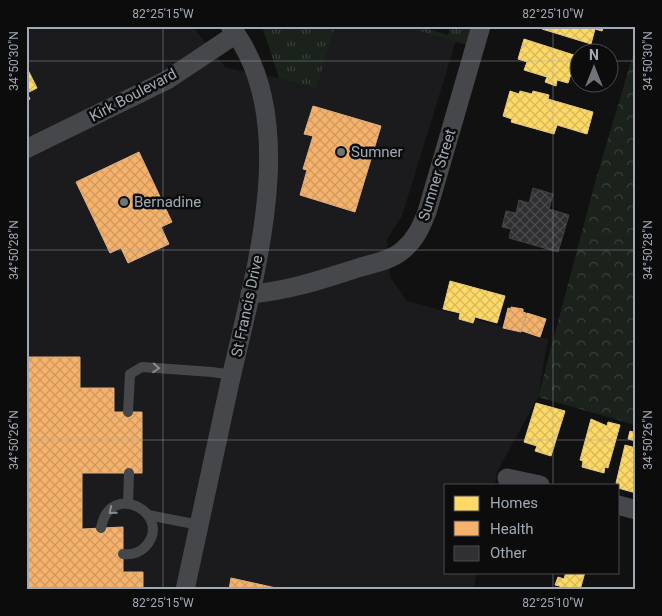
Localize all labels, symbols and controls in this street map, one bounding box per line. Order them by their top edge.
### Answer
text: 82°25'15"W [132,7,194,21]
text: 82°25'10"W [522,7,584,21]
text: 34°50'30"N [7,31,21,91]
text: 34°50'30"N [641,31,655,91]
north arrow [570,42,620,92]
text: N [589,47,599,63]
street label: Kirk Boulevard [86,65,180,125]
street label: Sumner Street [415,127,460,223]
place label: Sumner [351,143,403,161]
marker: Sumner [335,146,347,158]
place label: Bernadine [134,193,201,211]
marker: Bernadine [118,196,130,208]
text: 34°50'28"N [7,220,21,280]
text: 34°50'28"N [641,220,655,280]
street label: St Francis Drive [227,253,267,359]
one-way arrow [152,362,160,373]
text: 34°50'26"N [7,410,21,470]
text: 34°50'26"N [641,410,655,470]
legend [444,484,620,574]
text: Homes [490,494,538,512]
one-way arrow [108,505,117,514]
text: Health [490,520,534,538]
text: Other [490,544,527,562]
text: 82°25'15"W [132,596,194,610]
text: 82°25'10"W [522,596,584,610]

